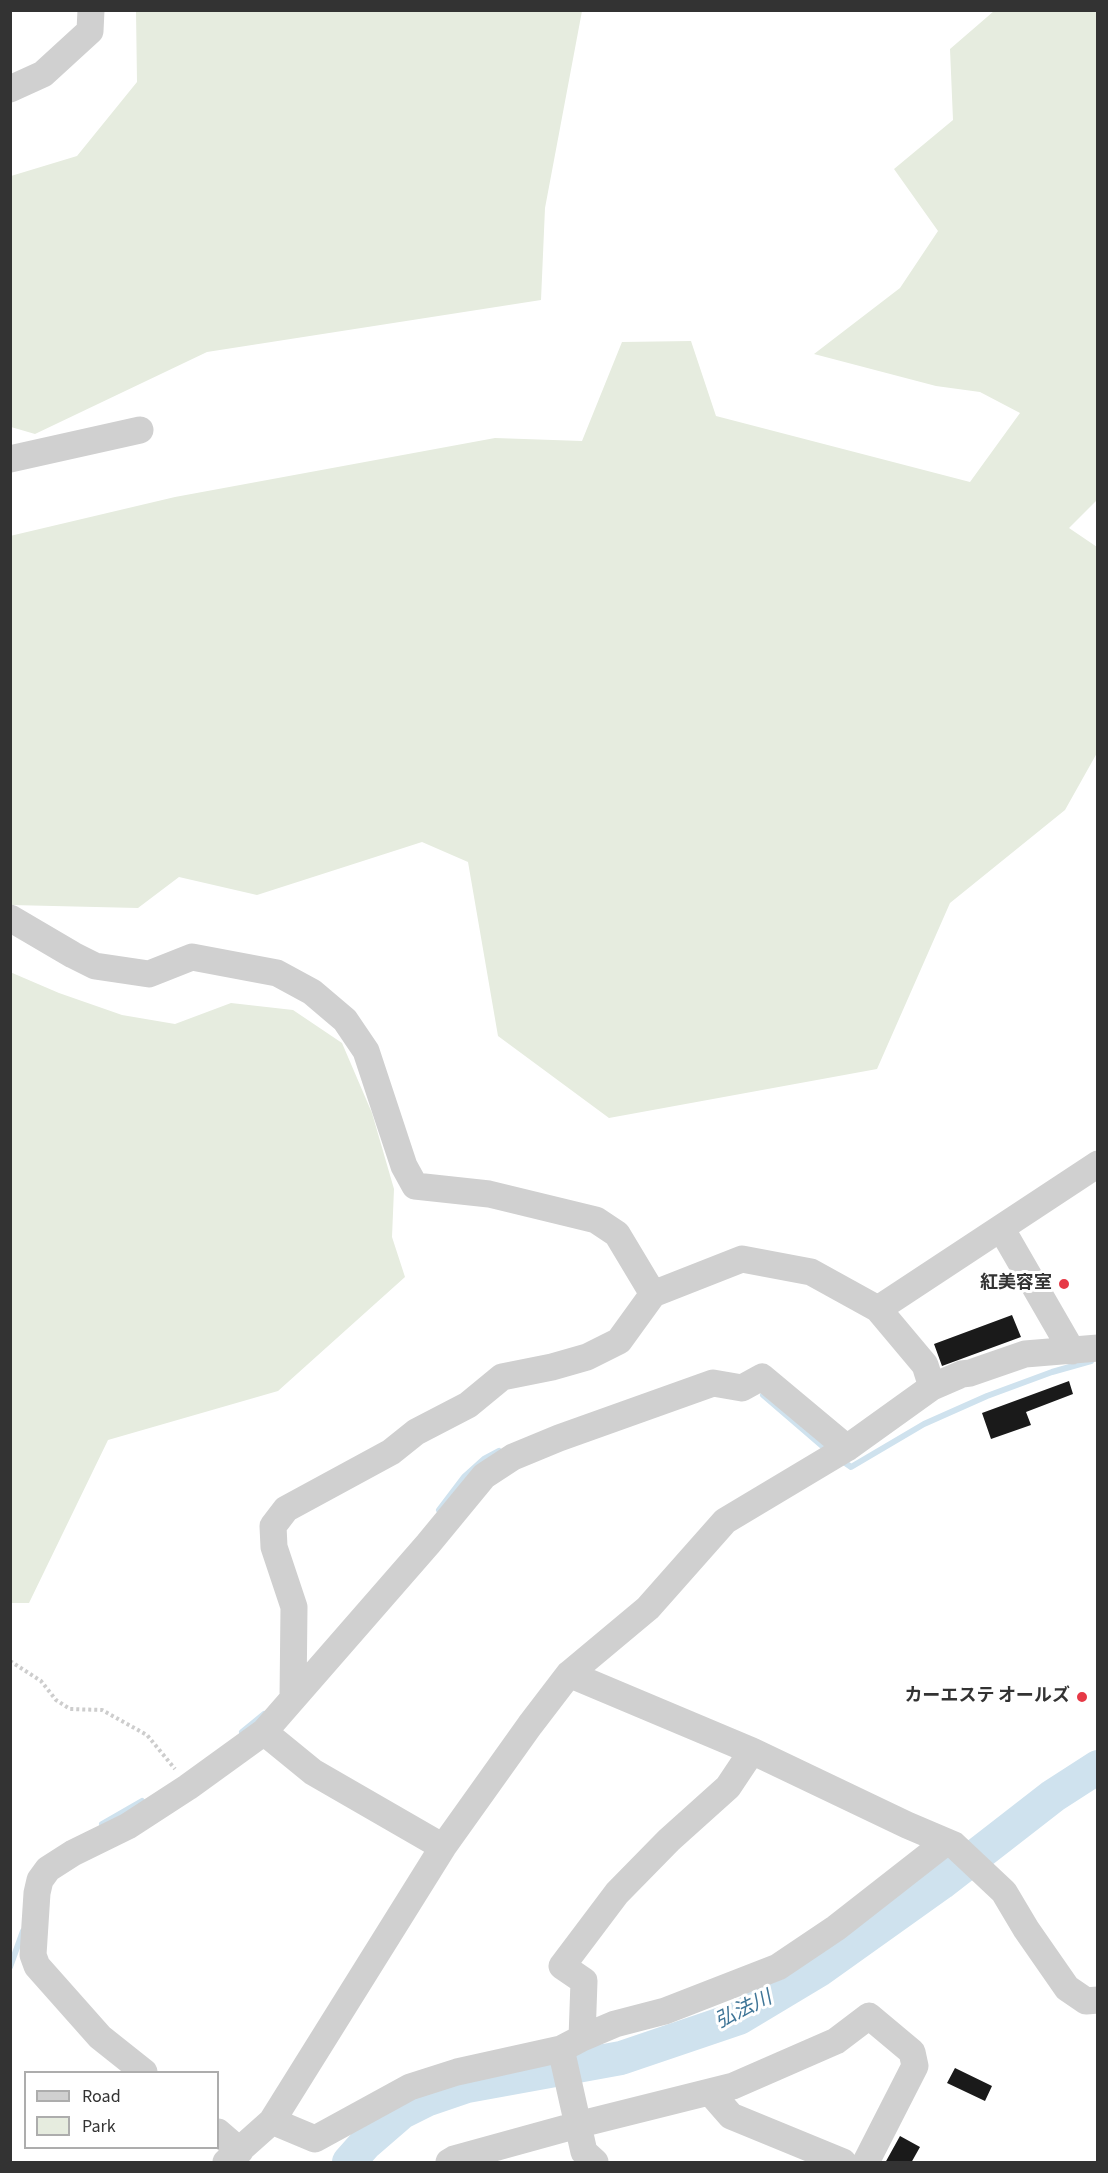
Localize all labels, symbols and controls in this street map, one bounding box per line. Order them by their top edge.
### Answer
place label: 紅美容室 [980,1273,1052,1295]
marker: 紅美容室 [1057,1277,1071,1291]
place label: カーエステ オールズ [904,1686,1070,1708]
marker: カーエステ オールズ [1075,1690,1089,1704]
water label: 弘法川 [712,1987,776,2035]
legend [24,2071,219,2149]
text: Road [82,2084,121,2109]
text: Park [82,2114,116,2139]

